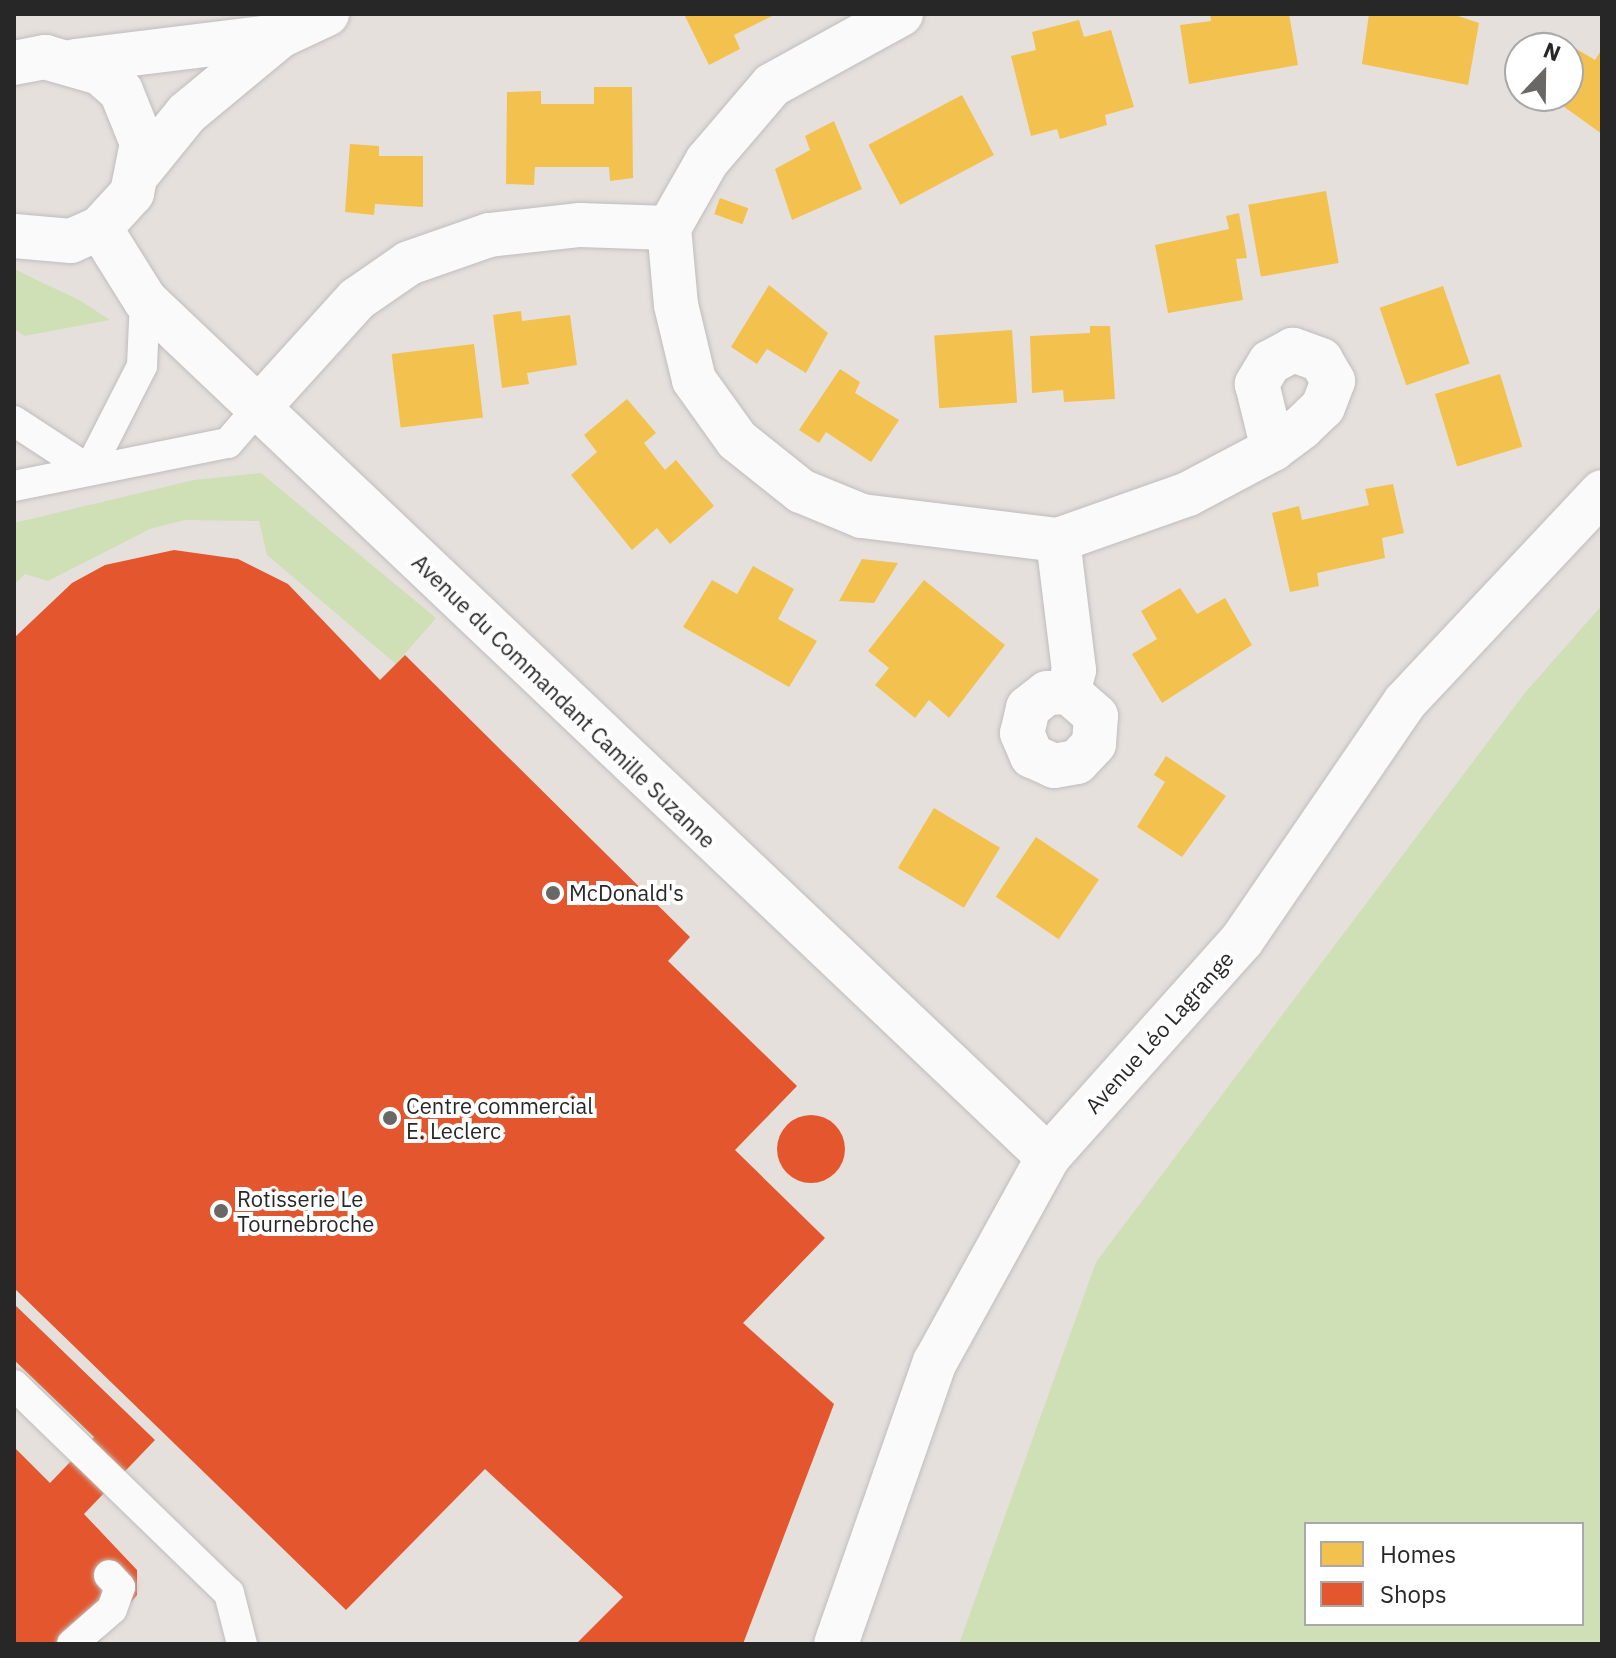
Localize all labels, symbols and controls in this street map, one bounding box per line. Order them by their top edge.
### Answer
north arrow [1504,32,1584,112]
text: N [1540,35,1565,68]
street label: Avenue du Commandant Camille Suzanne [407,549,721,853]
place label: McDonald's [569,880,684,906]
marker: McDonald's [544,884,562,902]
street label: Avenue Léo Lagrange [1079,945,1239,1119]
place label: Centre commercial E. Leclerc [406,1092,593,1144]
marker: Centre commercial E. Leclerc [381,1109,399,1127]
place label: Rotisserie Le Tournebroche [237,1185,374,1236]
marker: Rotisserie Le Tournebroche [212,1202,230,1220]
legend [1304,1522,1584,1626]
text: Homes [1380,1538,1456,1570]
text: Shops [1380,1578,1447,1610]

